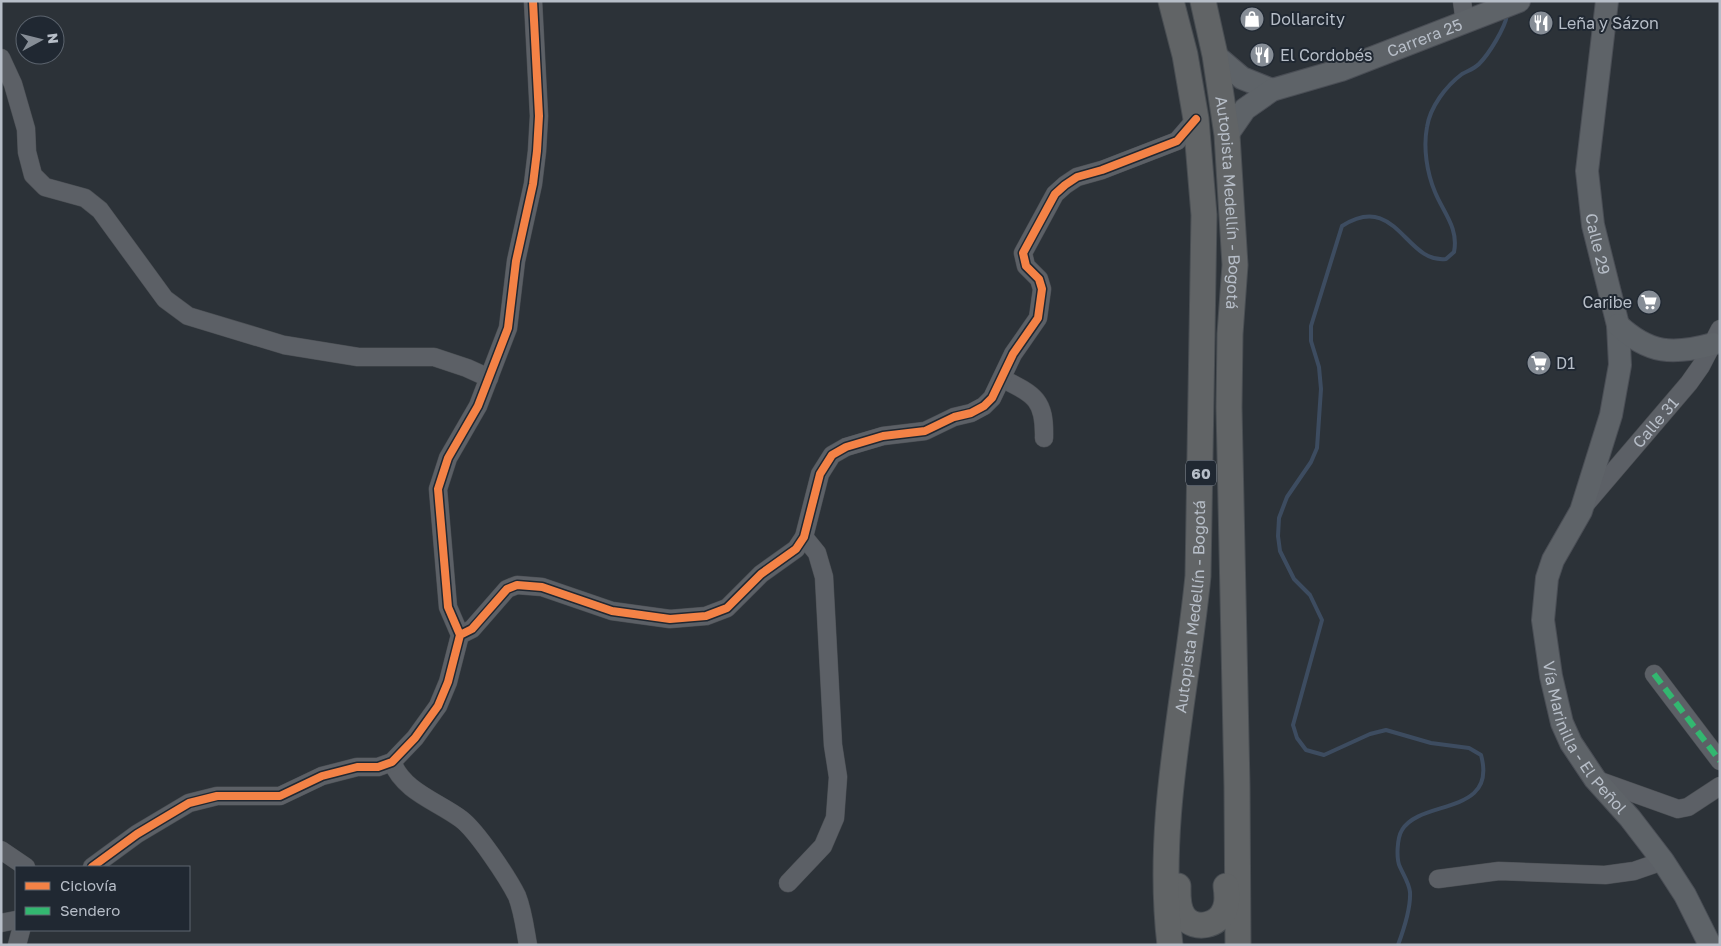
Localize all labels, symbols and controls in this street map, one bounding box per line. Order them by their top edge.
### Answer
shop icon: Dollarcity [1239,6,1265,32]
place label: Dollarcity [1270,9,1345,29]
restaurant icon: Leña y Sázon [1528,10,1554,36]
place label: Leña y Sázon [1558,13,1659,33]
street label: Carrera 25 [1384,14,1465,61]
north arrow [15,15,65,65]
text: N [44,32,62,45]
restaurant icon: El Cordobés [1249,42,1275,68]
place label: El Cordobés [1280,45,1372,65]
street label: Autopista Medellín - Bogotá [1211,95,1245,310]
street label: Calle 29 [1582,212,1615,277]
supermarket icon: Caribe [1636,289,1662,315]
place label: Caribe [1582,292,1632,312]
supermarket icon: D1 [1526,350,1552,376]
place label: D1 [1556,353,1575,373]
street label: Calle 31 [1628,393,1683,452]
road number: 60 [1186,460,1216,486]
street label: Autopista Medellín - Bogotá [1170,500,1209,714]
street label: Vía Marinilla - El Peñol [1539,660,1631,818]
legend [15,866,190,931]
text: Ciclovía [60,876,117,894]
text: Sendero [60,901,120,919]

